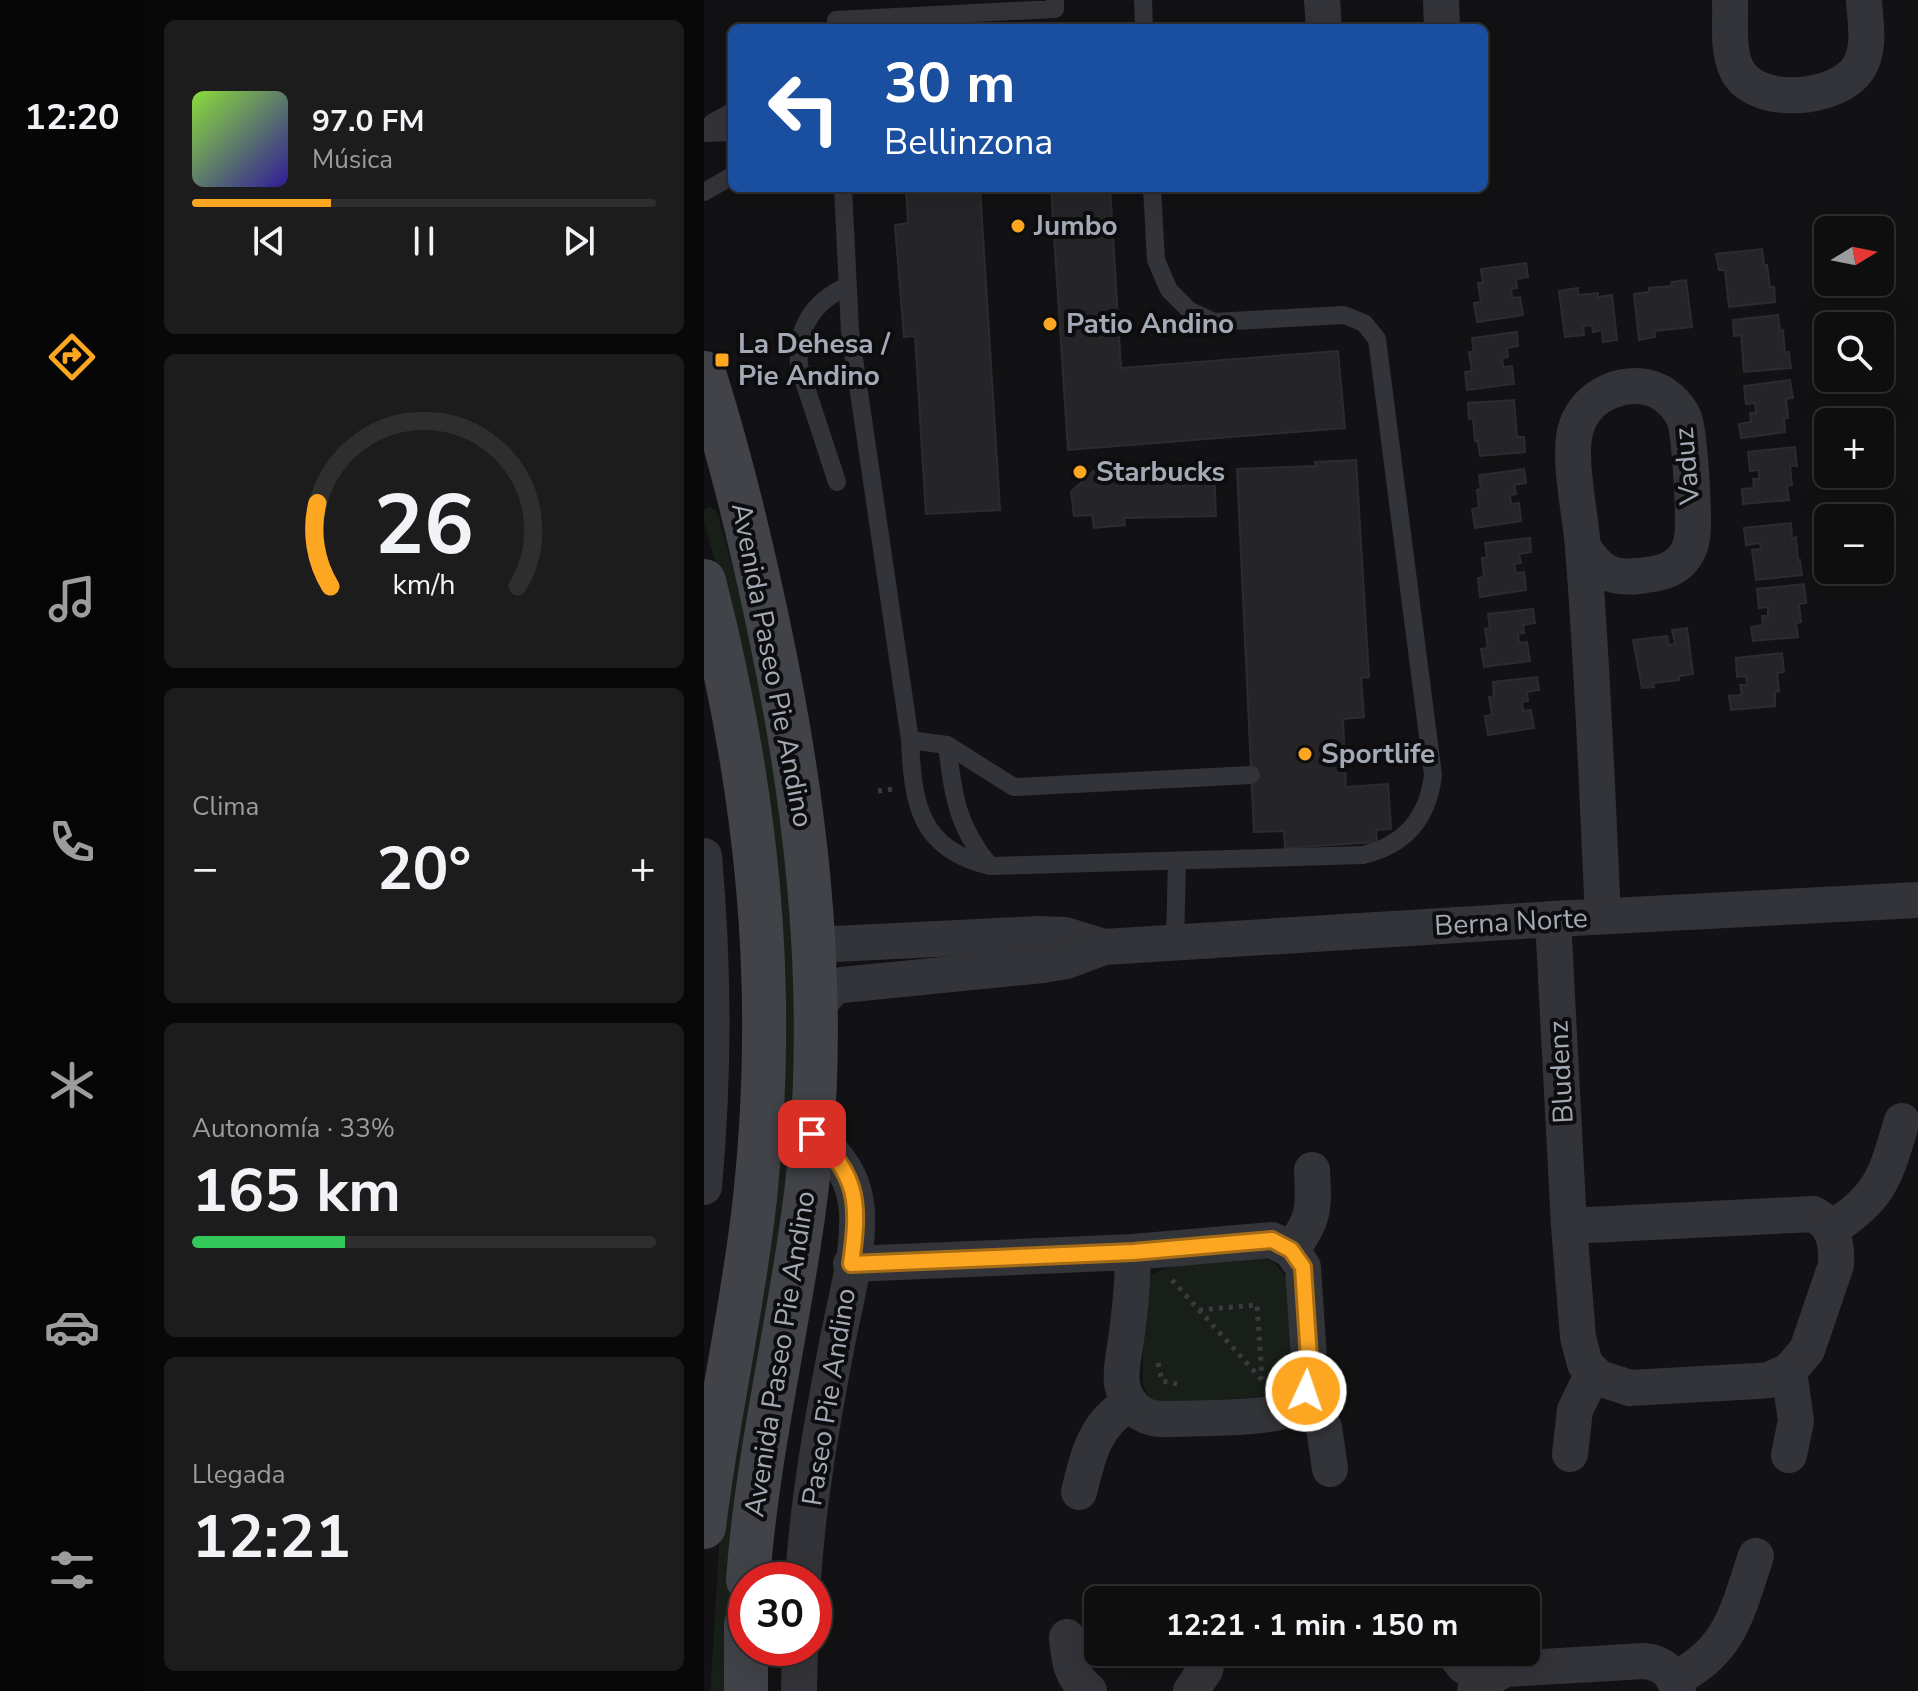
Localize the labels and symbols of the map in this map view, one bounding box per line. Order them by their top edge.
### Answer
place label: Jumbo [1033,207,1118,245]
north arrow [1814,216,1894,296]
marker: Jumbo [1009,217,1027,235]
place label: Patio Andino [1066,305,1234,343]
marker: Patio Andino [1041,315,1059,333]
place label: La Dehesa / Pie Andino [738,325,891,395]
marker: La Dehesa / Pie Andino [713,351,731,369]
street label: Vaduz [1665,426,1709,507]
place label: Starbucks [1096,453,1225,491]
marker: Starbucks [1071,463,1089,481]
street label: Avenida Paseo Pie Andino [722,500,822,830]
place label: Sportlife [1321,735,1435,773]
marker: Sportlife [1296,745,1314,763]
street label: Berna Norte [1433,899,1589,945]
street label: Bludenz [1539,1020,1583,1124]
pin [778,1100,846,1168]
street label: Avenida Paseo Pie Andino [735,1188,825,1520]
street label: Paseo Pie Andino [793,1285,865,1509]
position arrow [1264,1349,1348,1433]
speed limit sign: 30 [728,1562,832,1666]

